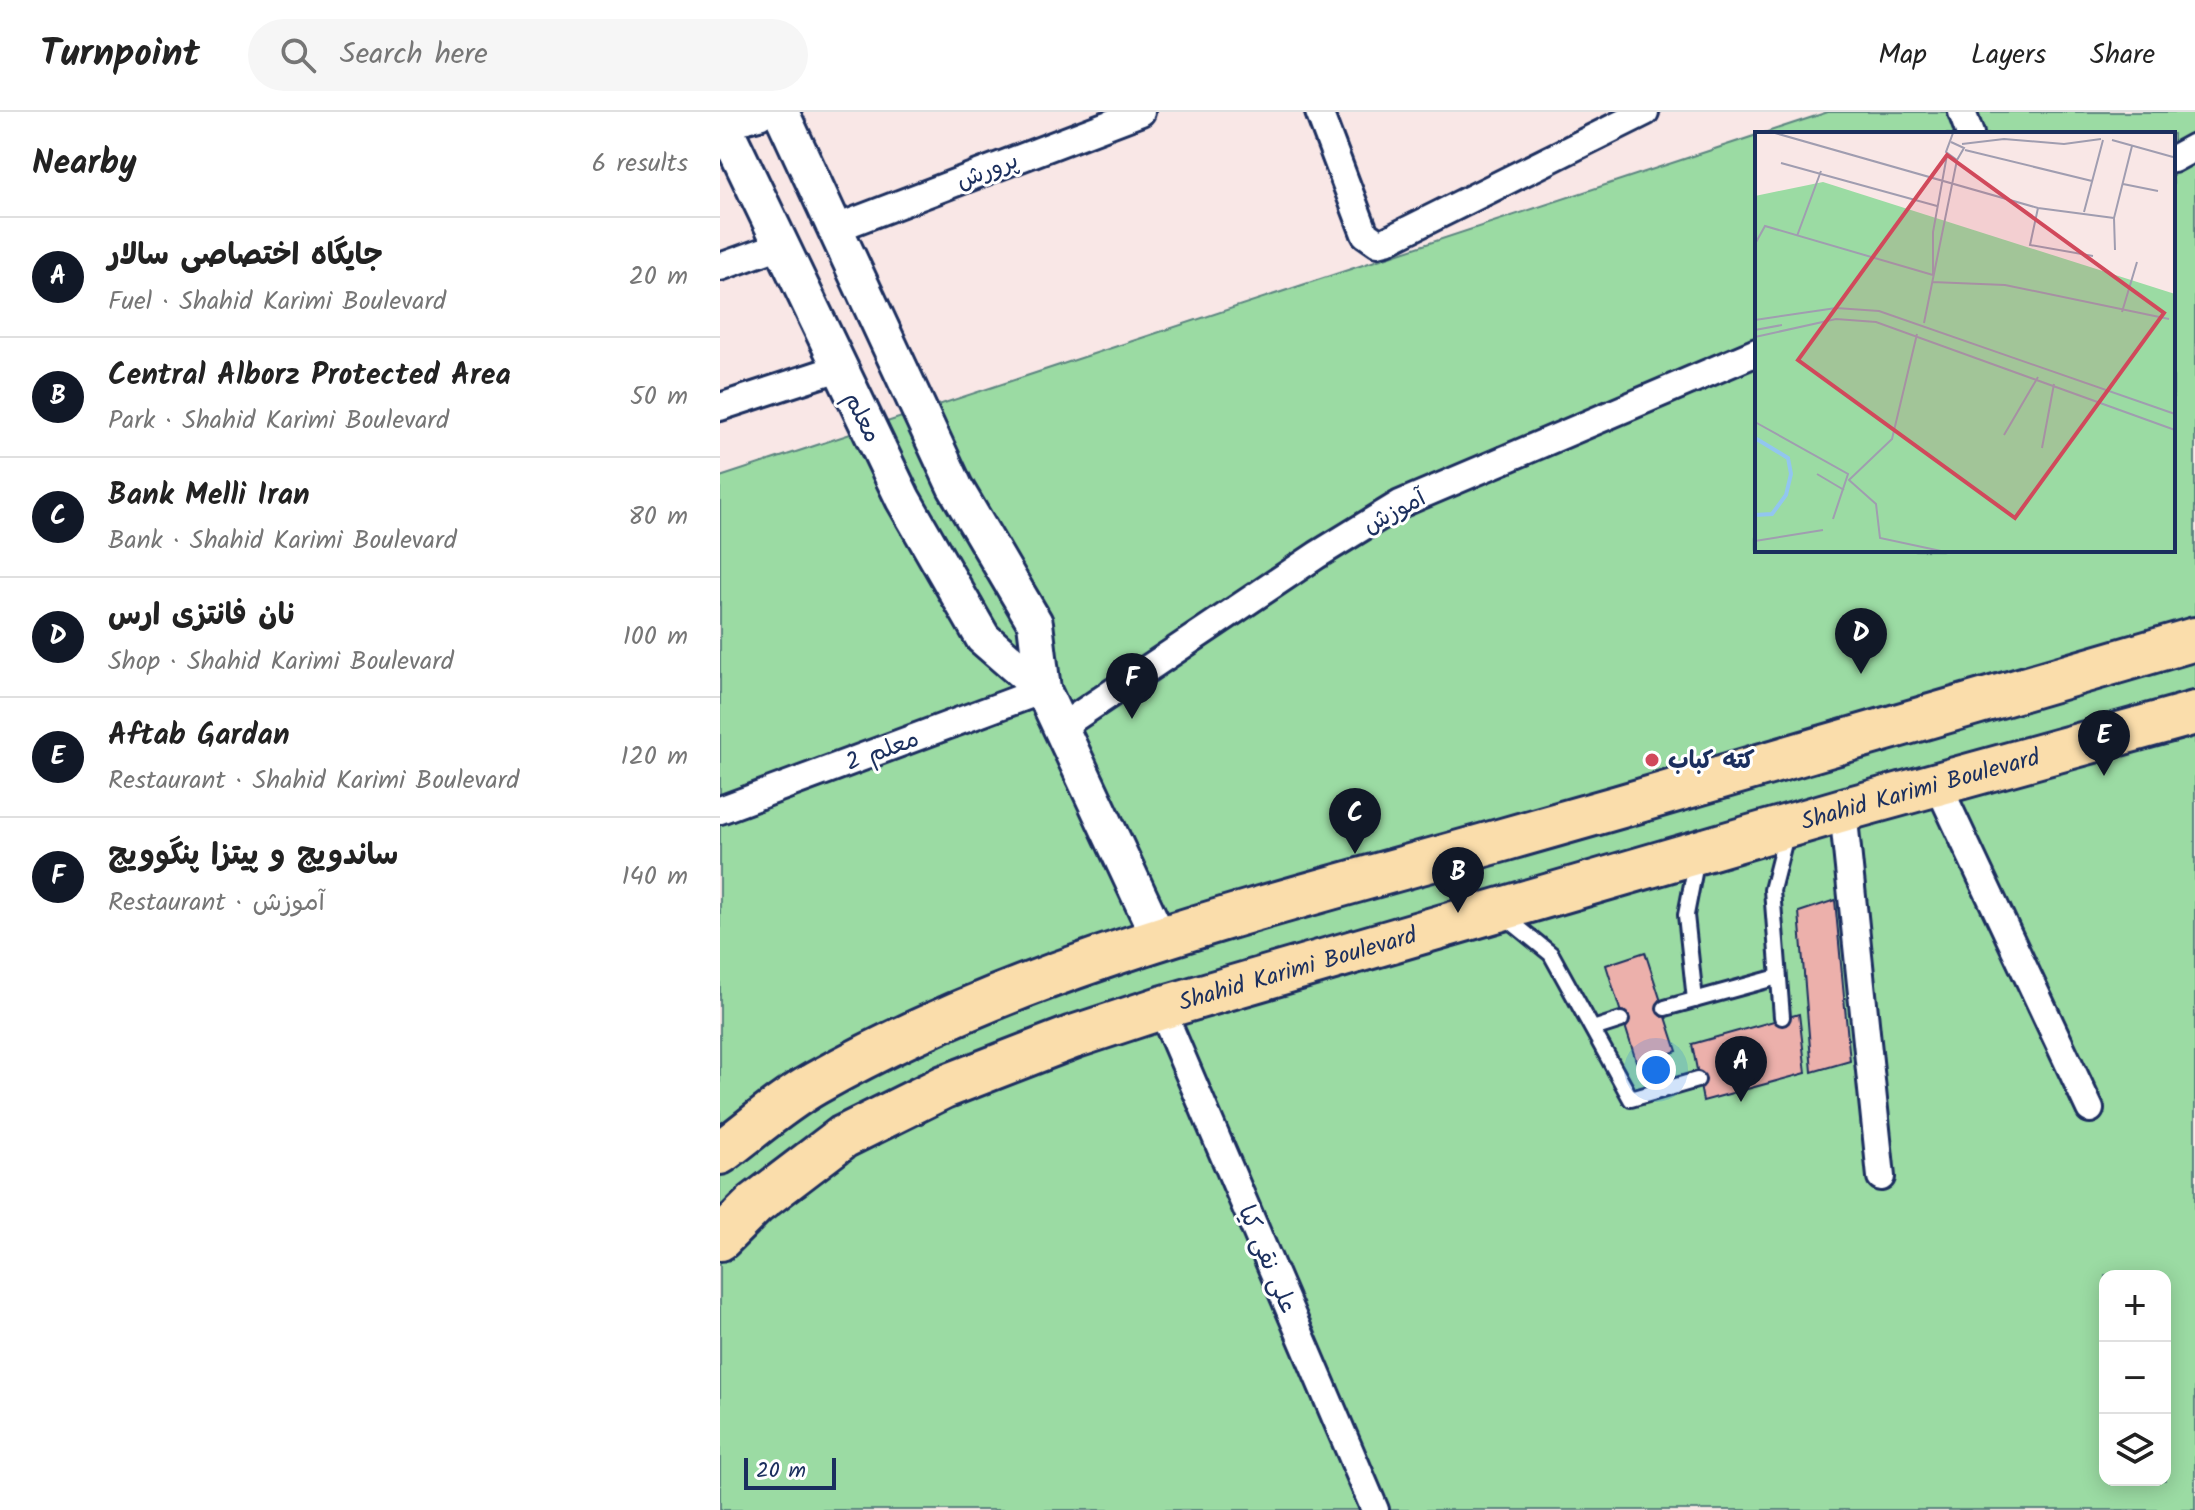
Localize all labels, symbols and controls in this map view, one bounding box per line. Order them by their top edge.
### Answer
search box [248,19,808,91]
text: Turnpoint [40,25,200,85]
text: Search here [340,31,488,79]
icon: search [276,33,320,77]
text: Map [1878,33,1927,78]
text: Layers [1971,33,2046,78]
text: Share [2090,33,2155,78]
inset map [1755,132,2175,552]
text: Nearby [32,137,137,191]
street label: پرورش [951,142,1024,201]
text: 6 results [592,143,688,185]
text: جایگاه اختصاصی سالار [108,232,383,280]
text: A [50,256,66,298]
text: 20 m [629,256,688,298]
text: Fuel · Shahid Karimi Boulevard [108,281,446,323]
text: Central Alborz Protected Area [108,352,511,400]
text: B [50,376,66,418]
text: 50 m [630,376,688,418]
street label: معلم [833,385,891,450]
text: Park · Shahid Karimi Boulevard [108,400,449,442]
text: Bank Melli Iran [108,472,310,520]
street label: آموزش [1356,479,1434,545]
text: C [50,496,66,538]
text: 80 m [628,496,688,538]
text: Bank · Shahid Karimi Boulevard [108,520,457,562]
text: نان فانتزی ارس [108,592,295,640]
pin: D [1835,608,1887,674]
text: D [49,616,67,658]
text: 100 m [623,616,688,658]
text: Shop · Shahid Karimi Boulevard [108,641,454,683]
pin: F [1106,653,1158,719]
pin: E [2078,710,2130,776]
text: Aftab Gardan [108,712,290,760]
street label: معلم 2 [840,720,925,783]
text: E [51,736,65,778]
text: 120 m [621,736,688,778]
street label: Shahid Karimi Boulevard [1797,738,2046,842]
place label: کته کباب [1668,742,1755,781]
marker: کته کباب [1643,751,1661,769]
text: Restaurant · Shahid Karimi Boulevard [108,760,519,802]
pin: C [1329,788,1381,854]
text: ساندویچ و پیتزا پنگوویچ [108,832,398,880]
pin: B [1432,847,1484,913]
text: F [51,856,65,898]
text: 140 m [621,856,688,898]
text: Restaurant · آموزش [108,882,325,924]
street label: Shahid Karimi Boulevard [1174,916,1423,1023]
pin: A [1715,1036,1767,1102]
your location [1636,1050,1676,1090]
street label: علی نقی کیا [1226,1199,1307,1320]
map controls [2099,1270,2171,1486]
button: + [2099,1270,2171,1342]
button: − [2099,1342,2171,1414]
button: layers [2099,1414,2171,1486]
scale bar [744,1454,836,1490]
text: 20 m [756,1454,806,1489]

